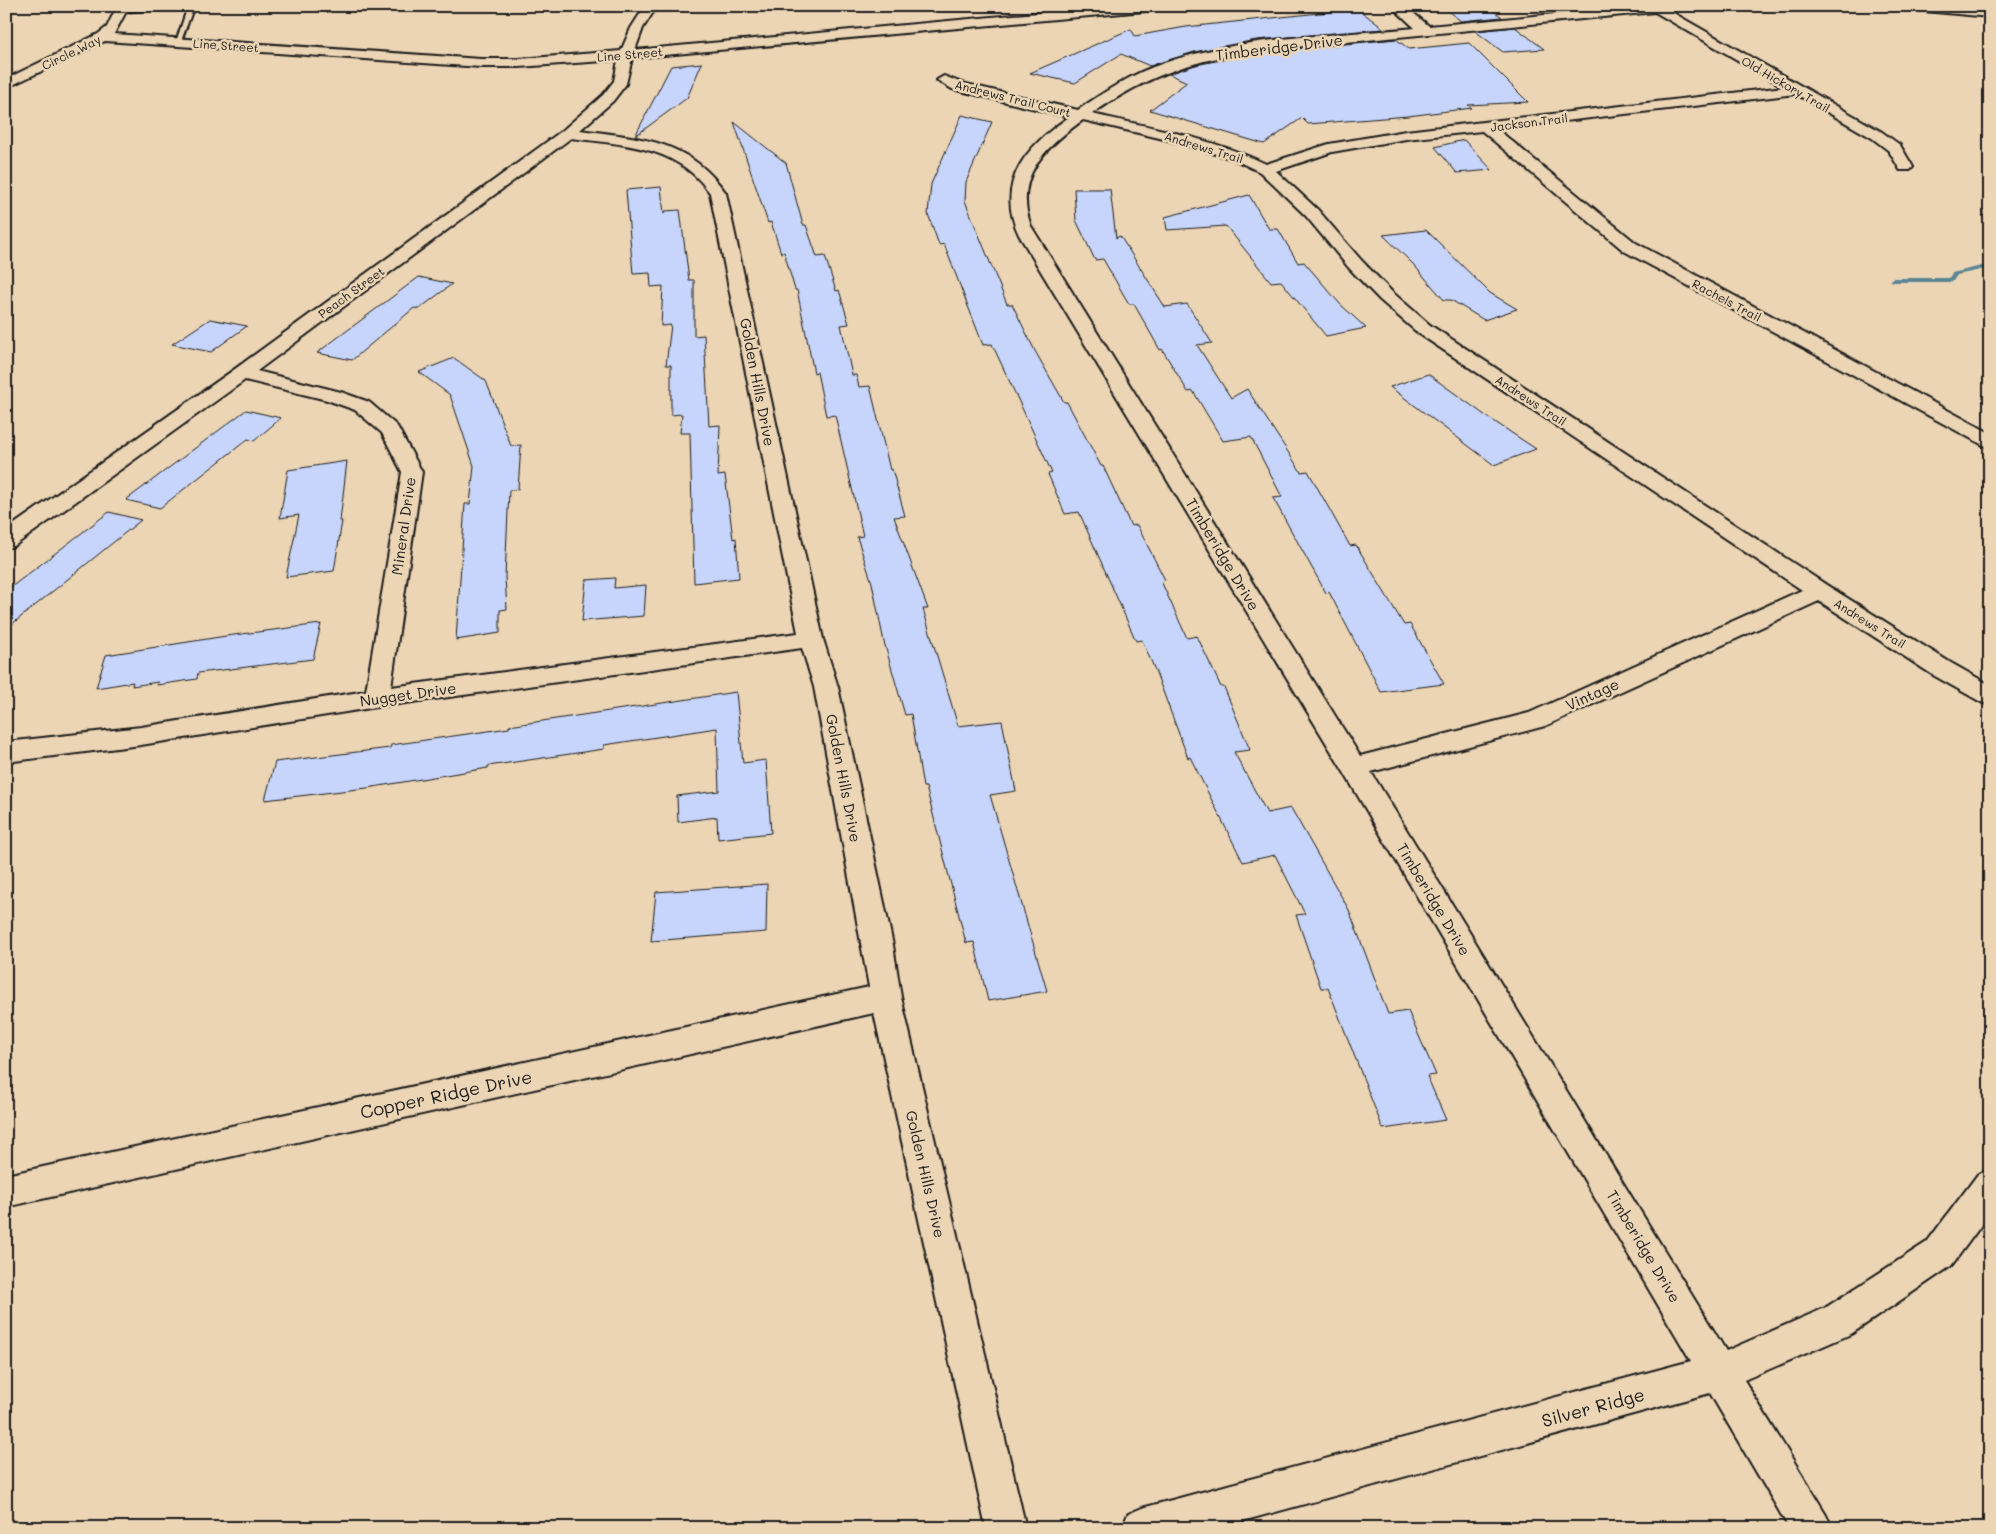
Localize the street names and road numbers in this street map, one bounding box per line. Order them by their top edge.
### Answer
street label: Timberidge Drive [1214,29,1344,65]
street label: Circle Way [39,31,103,73]
street label: Line Street [192,35,260,55]
street label: Line Street [596,43,664,65]
street label: Old Hickory Trail [1739,52,1833,116]
street label: Andrews Trail Court [953,76,1073,120]
street label: Jackson Trail [1489,109,1569,135]
street label: Andrews Trail [1163,127,1245,167]
street label: Peach Street [315,263,387,321]
street label: Rachels Trail [1690,275,1764,325]
street label: Golden Hills Drive [736,316,780,448]
street label: Andrews Trail [1492,371,1570,429]
street label: Mineral Drive [386,475,420,577]
street label: Timberidge Drive [1182,494,1264,614]
street label: Andrews Trail [1831,595,1909,651]
street label: Vintage [1562,673,1622,715]
street label: Nugget Drive [359,677,457,711]
street label: Golden Hills Drive [822,712,866,844]
street label: Timberidge Drive [1393,839,1475,959]
street label: Copper Ridge Drive [358,1064,534,1124]
street label: Golden Hills Drive [902,1108,950,1240]
street label: Timberidge Drive [1603,1186,1685,1306]
street label: Silver Ridge [1539,1382,1647,1432]

